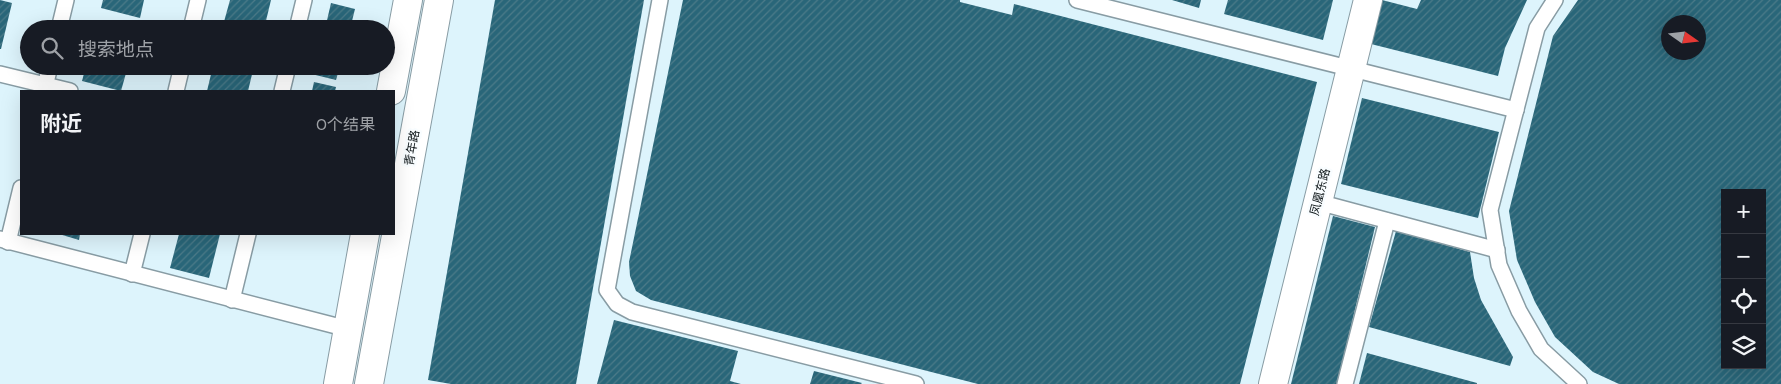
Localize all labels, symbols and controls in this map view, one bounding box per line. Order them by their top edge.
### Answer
north arrow [1661,15,1706,60]
search box [20,20,395,75]
icon: search [38,34,66,62]
text: 搜索地点 [78,37,154,62]
text: 附近 [40,110,82,138]
text: 0个结果 [316,114,375,135]
street label: 青年路 [401,129,423,167]
street label: 凤凰东路 [1306,167,1334,217]
map controls [1721,189,1766,369]
button: + [1721,189,1766,234]
button: − [1721,234,1766,279]
button: locate [1721,279,1766,324]
button: layers [1721,324,1766,369]

